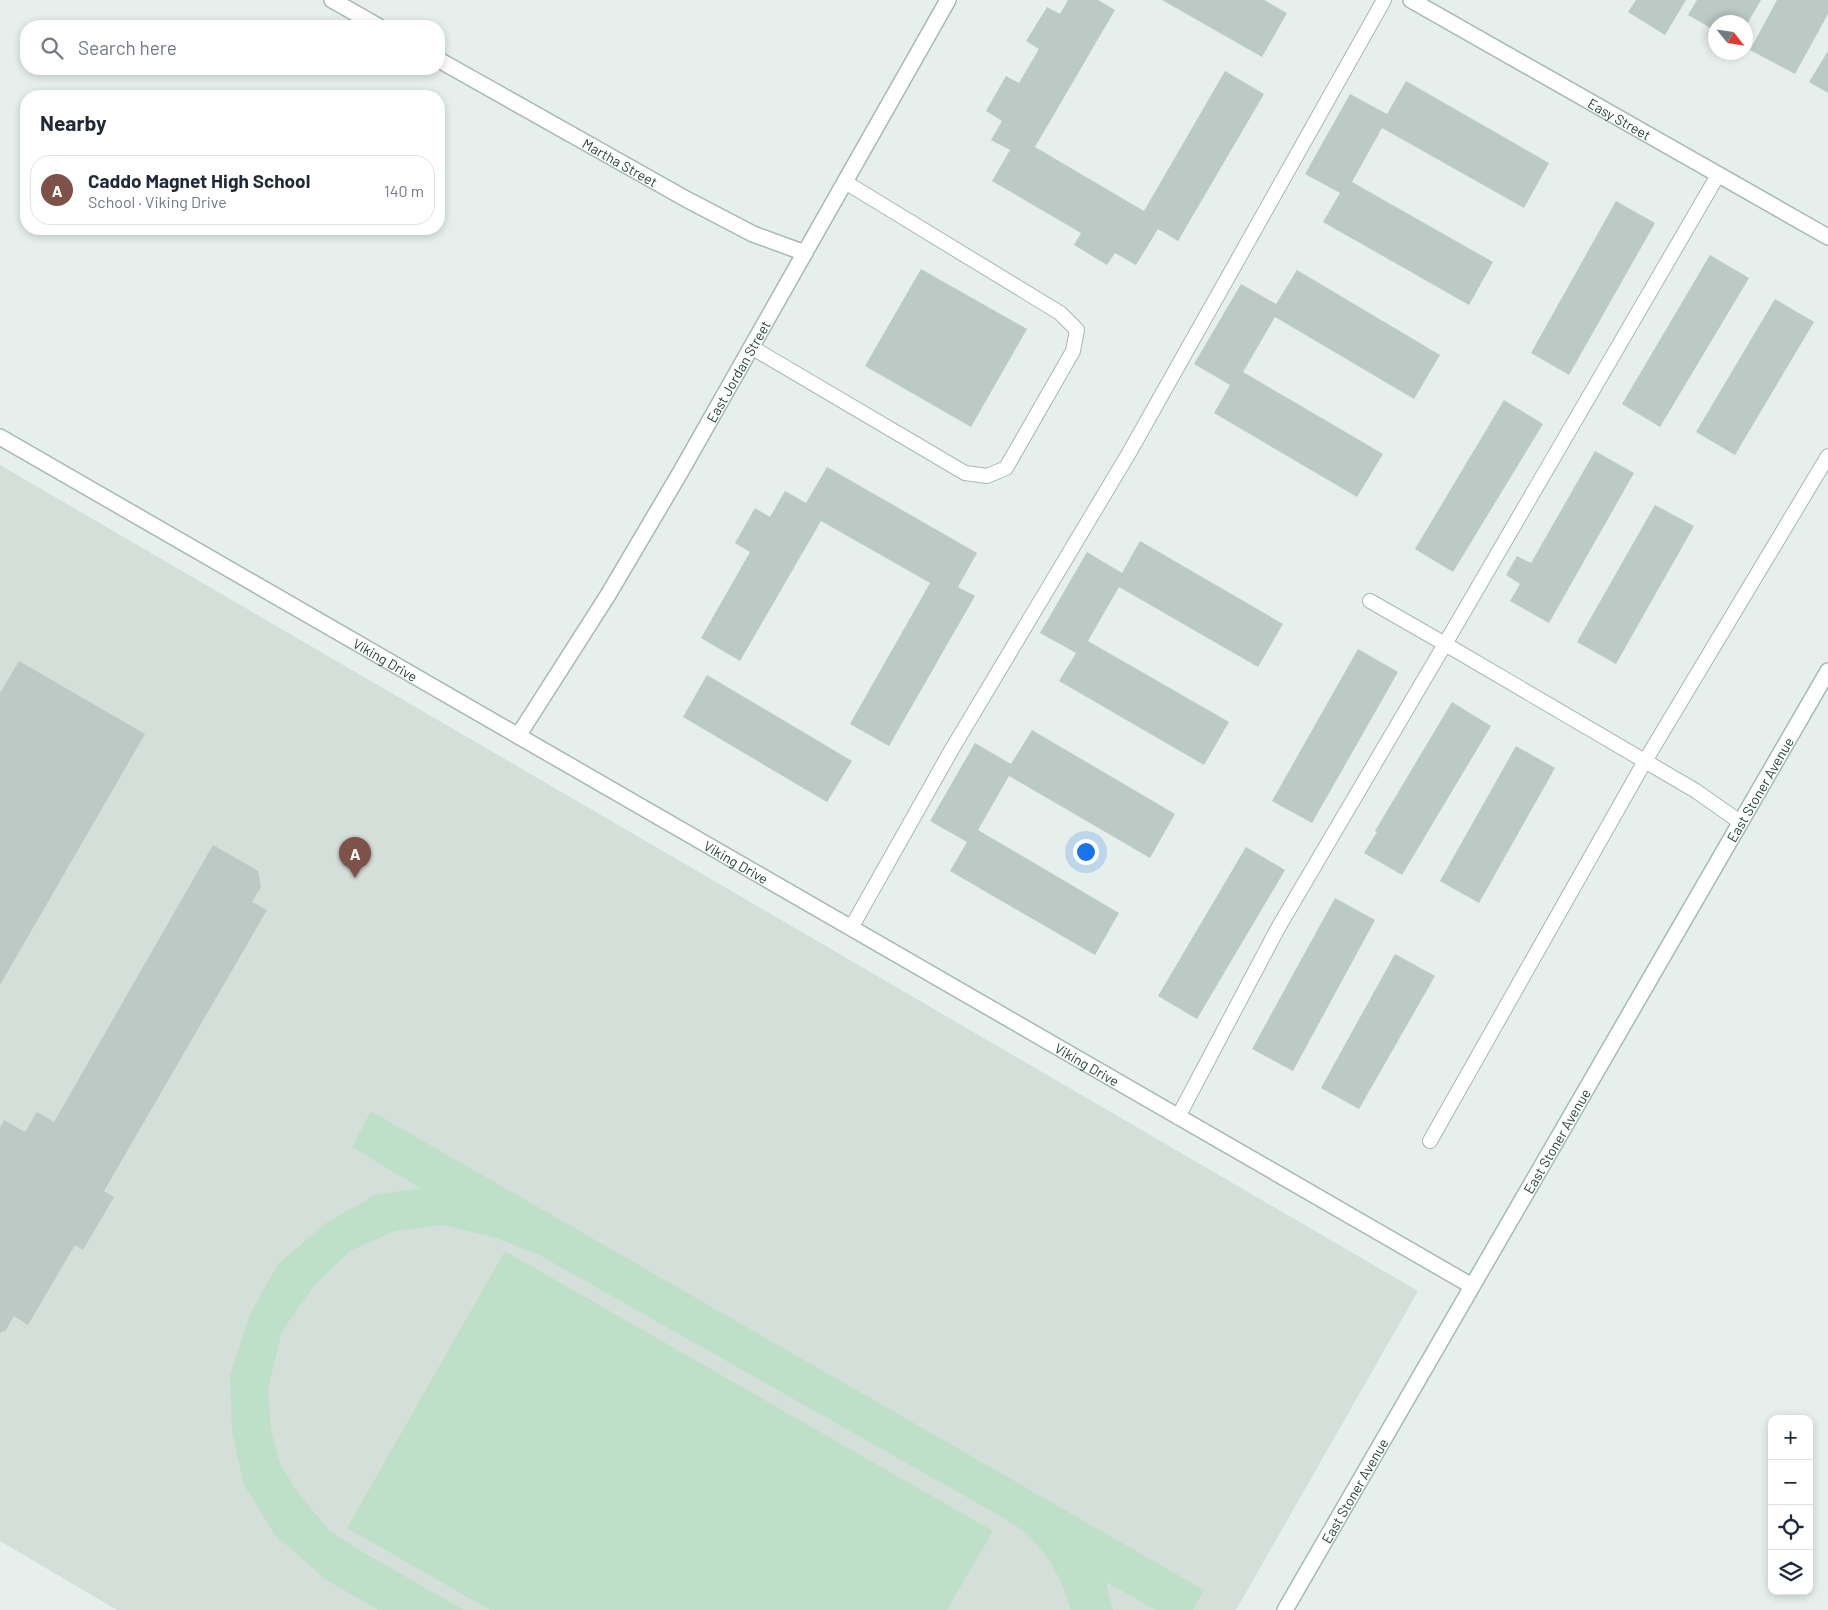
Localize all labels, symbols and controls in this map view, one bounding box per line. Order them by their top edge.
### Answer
north arrow [1708,15,1753,60]
search box [20,20,445,75]
icon: search [38,34,66,62]
text: Search here [78,36,177,59]
street label: Easy Street [1585,94,1654,143]
text: Nearby [40,110,106,135]
street label: Martha Street [580,134,661,190]
text: Caddo Magnet High School [88,169,310,192]
text: A [52,181,62,200]
text: 140 m [384,181,424,200]
text: School · Viking Drive [88,192,227,211]
street label: East Jordan Street [702,317,773,425]
street label: Viking Drive [350,634,421,685]
street label: East Stoner Avenue [1723,734,1797,845]
street label: Viking Drive [701,836,772,887]
pin: A [339,837,371,878]
your location [1073,839,1099,865]
street label: Viking Drive [1052,1039,1122,1089]
street label: East Stoner Avenue [1519,1085,1593,1196]
map controls [1768,1415,1813,1595]
button: + [1768,1415,1813,1460]
street label: East Stoner Avenue [1317,1435,1391,1546]
button: − [1768,1460,1813,1505]
button: locate [1768,1505,1813,1550]
button: layers [1768,1550,1813,1595]

